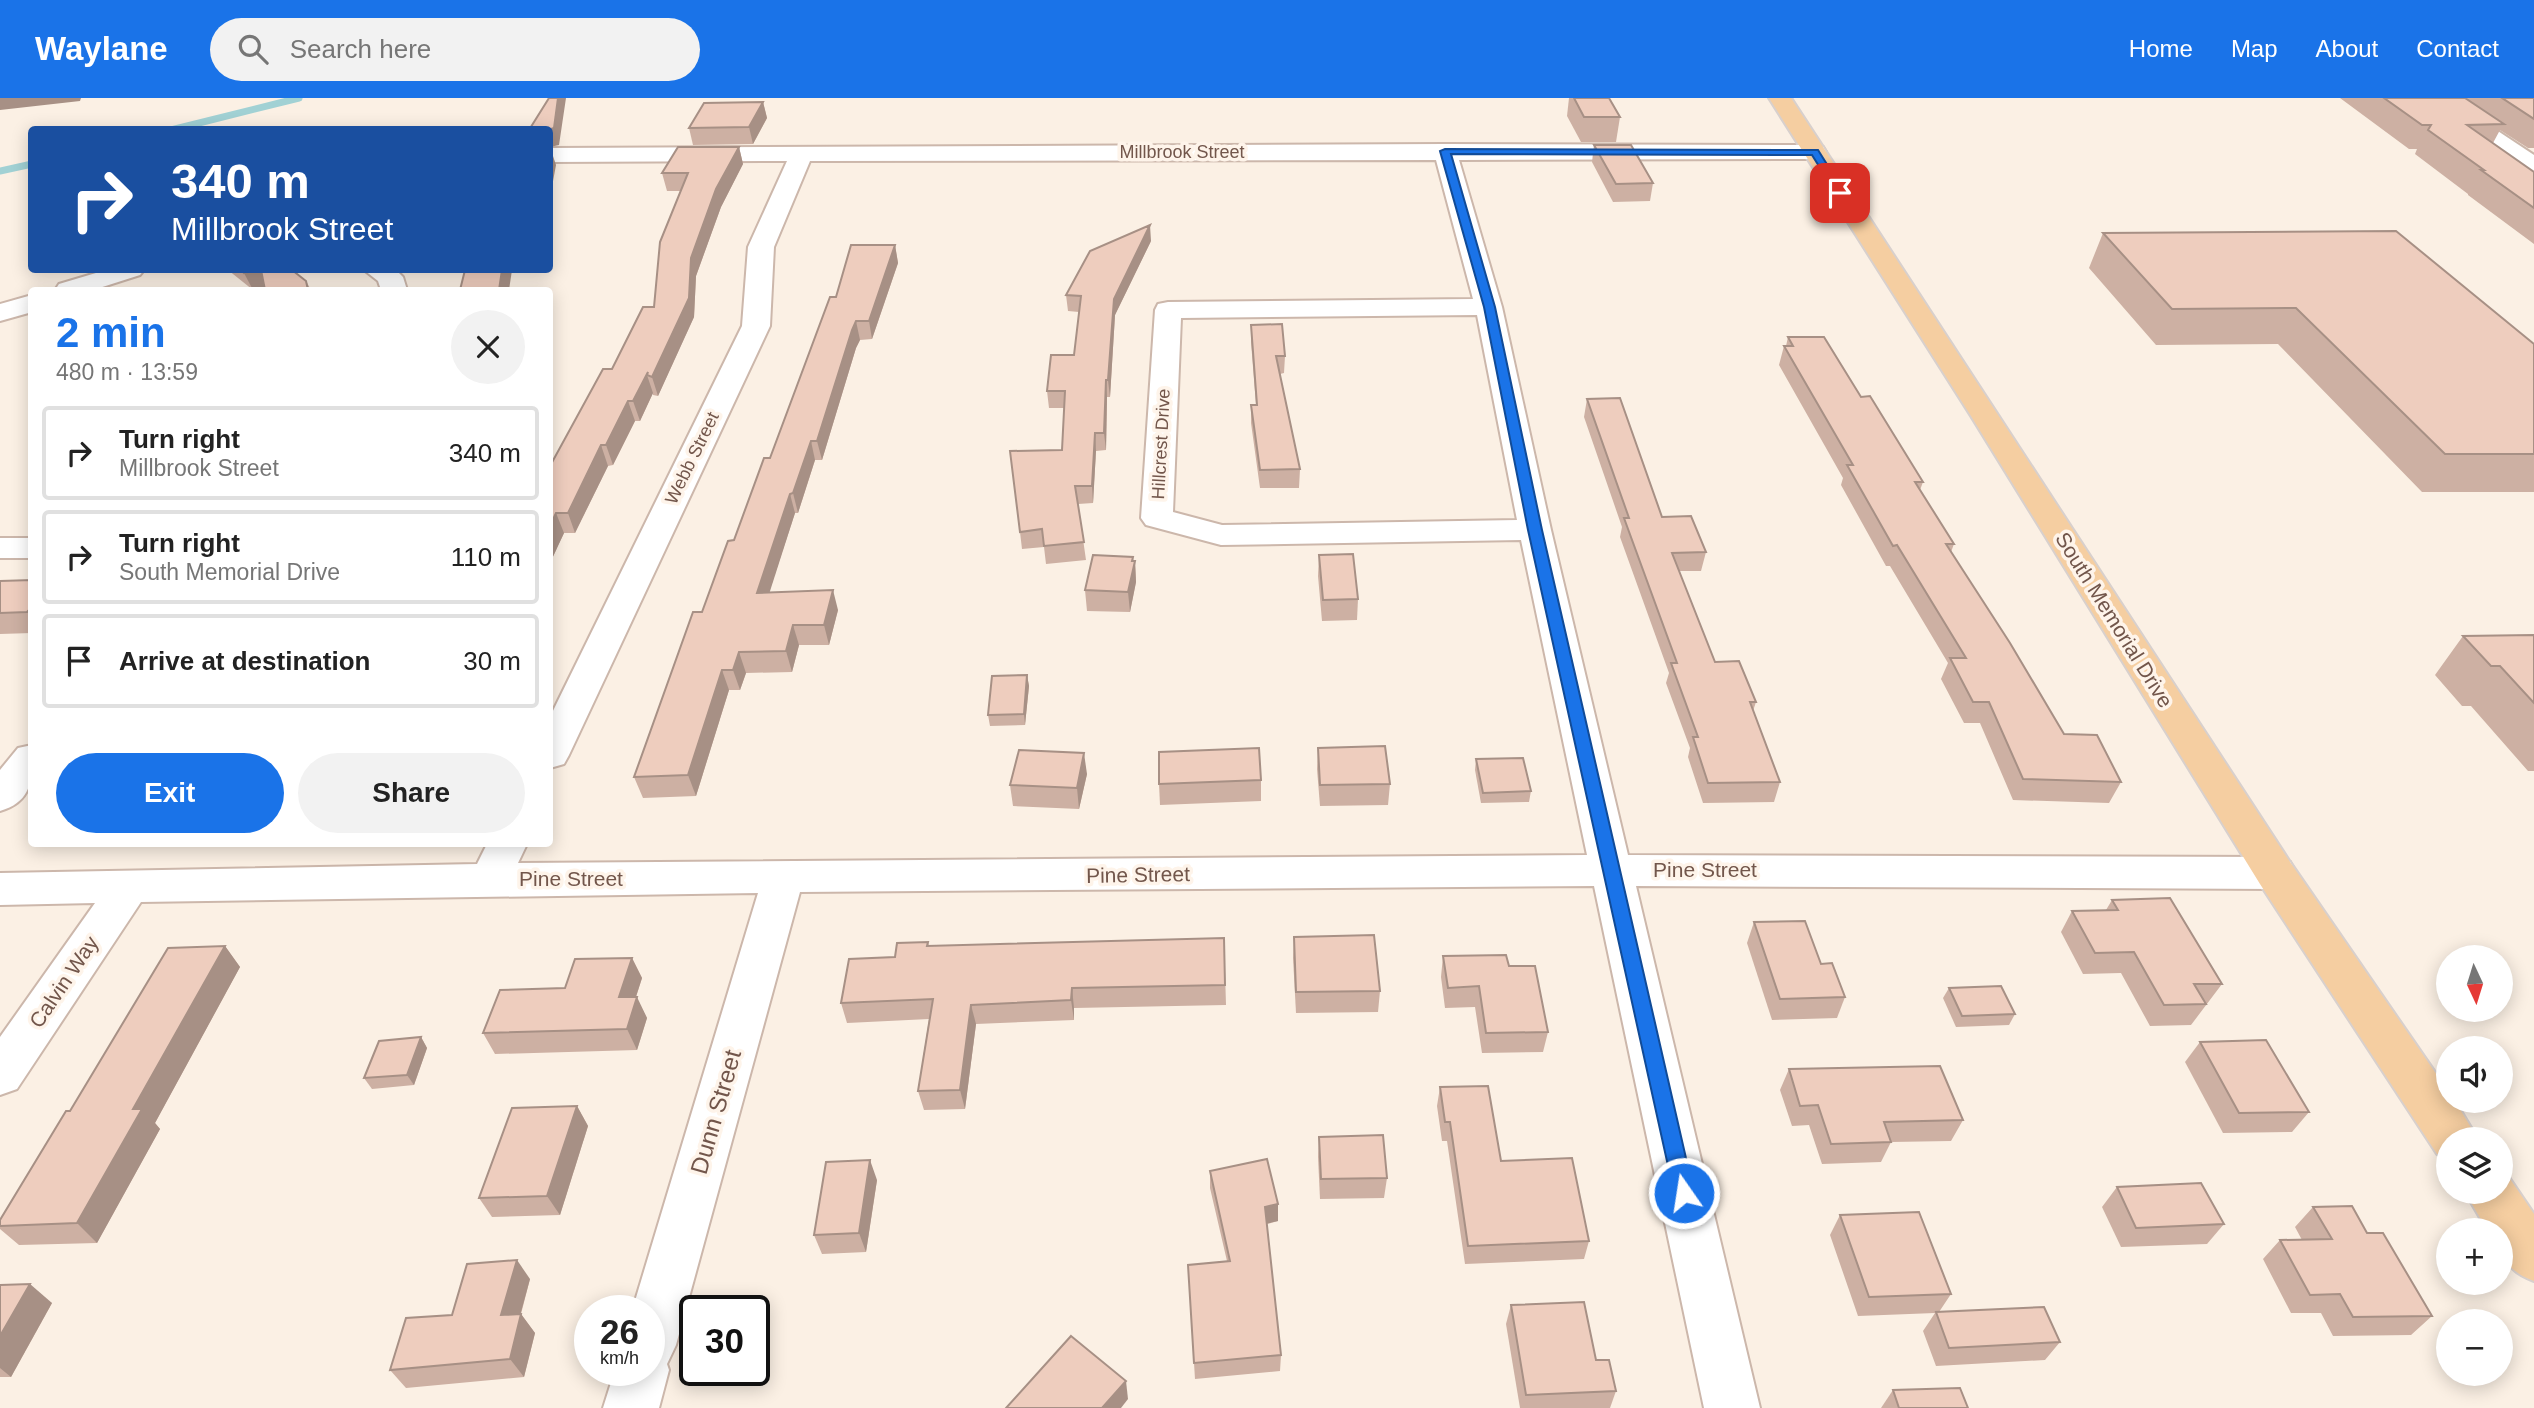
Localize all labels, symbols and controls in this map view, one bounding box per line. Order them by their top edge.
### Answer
search box [210,18,700,81]
text: Waylane [35,30,168,67]
icon: search [234,30,272,68]
text: Search here [290,34,431,64]
text: Home [2129,35,2193,62]
text: Map [2231,35,2278,62]
text: About [2316,35,2378,62]
text: Contact [2416,35,2499,62]
street label: Millbrook Street [1119,142,1245,162]
icon: right [56,154,147,245]
text: 340 m [171,154,310,208]
pin [1810,163,1870,223]
icon: arrive [1821,174,1859,212]
text: Millbrook Street [171,211,393,247]
text: 2 min [56,309,166,356]
button: close [451,310,525,384]
text: 480 m · 13:59 [56,359,198,385]
street label: Hillcrest Drive [1148,388,1174,500]
street label: Webb Street [661,409,723,507]
text: Turn right [119,424,240,454]
icon: right [60,434,98,472]
text: 340 m [449,438,521,468]
text: Millbrook Street [119,455,279,481]
text: Turn right [119,528,240,558]
street label: South Memorial Drive [2051,528,2178,711]
icon: right [60,538,98,576]
text: 110 m [451,542,521,572]
text: South Memorial Drive [119,559,340,585]
icon: arrive [60,642,98,680]
text: Arrive at destination [119,646,370,676]
text: 30 m [463,646,521,676]
button: Exit [56,753,284,833]
button: Share [298,753,525,833]
street label: Pine Street [1653,858,1757,881]
street label: Pine Street [1086,862,1190,887]
street label: Pine Street [519,867,623,890]
street label: Calvin Way [25,931,103,1032]
north arrow [2436,945,2513,1022]
map controls [2436,945,2513,1386]
button: sound [2436,1036,2513,1113]
street label: Dunn Street [685,1046,746,1177]
button: layers [2436,1127,2513,1204]
position arrow [1647,1156,1721,1230]
button: + [2436,1218,2513,1295]
speed limit sign: 30 [679,1295,770,1386]
button: − [2436,1309,2513,1386]
text: 26 [600,1312,639,1351]
text: km/h [600,1348,639,1368]

